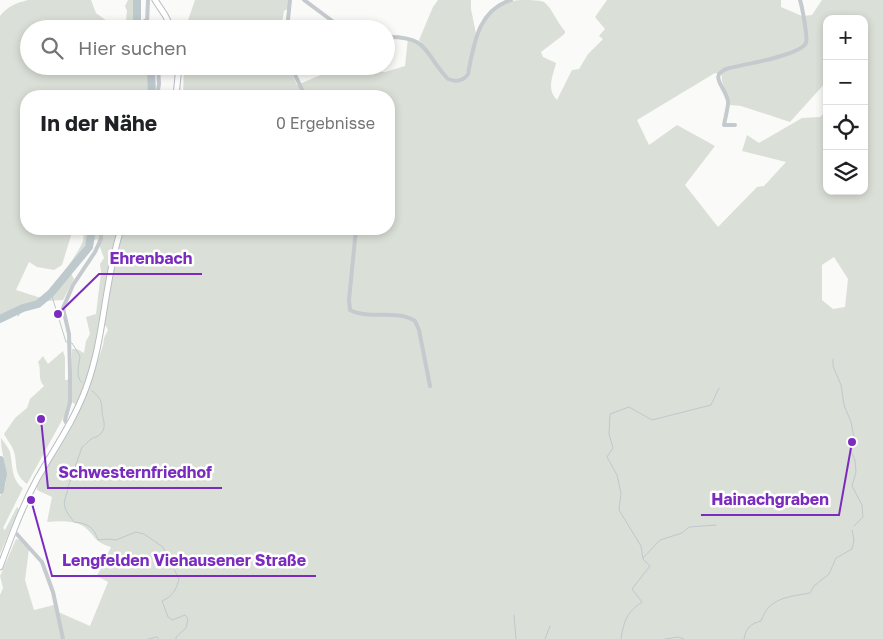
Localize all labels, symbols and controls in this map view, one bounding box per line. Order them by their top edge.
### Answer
map controls [823,15,868,195]
button: + [823,15,868,60]
search box [20,20,395,75]
icon: search [38,34,66,62]
text: Hier suchen [78,36,187,59]
button: − [823,60,868,105]
button: locate [823,105,868,150]
text: In der Nähe [40,110,157,136]
text: 0 Ergebnisse [276,113,375,133]
button: layers [823,150,868,195]
callout: Ehrenbach [99,243,202,274]
text: Ehrenbach [110,248,192,268]
callout: Schwesternfriedhof [48,457,222,488]
text: Schwesternfriedhof [58,462,212,482]
callout: Hainachgraben [701,484,839,515]
text: Hainachgraben [711,489,829,509]
callout: Lengfelden Viehausener Straße [52,545,316,576]
text: Lengfelden Viehausener Straße [62,550,306,570]

